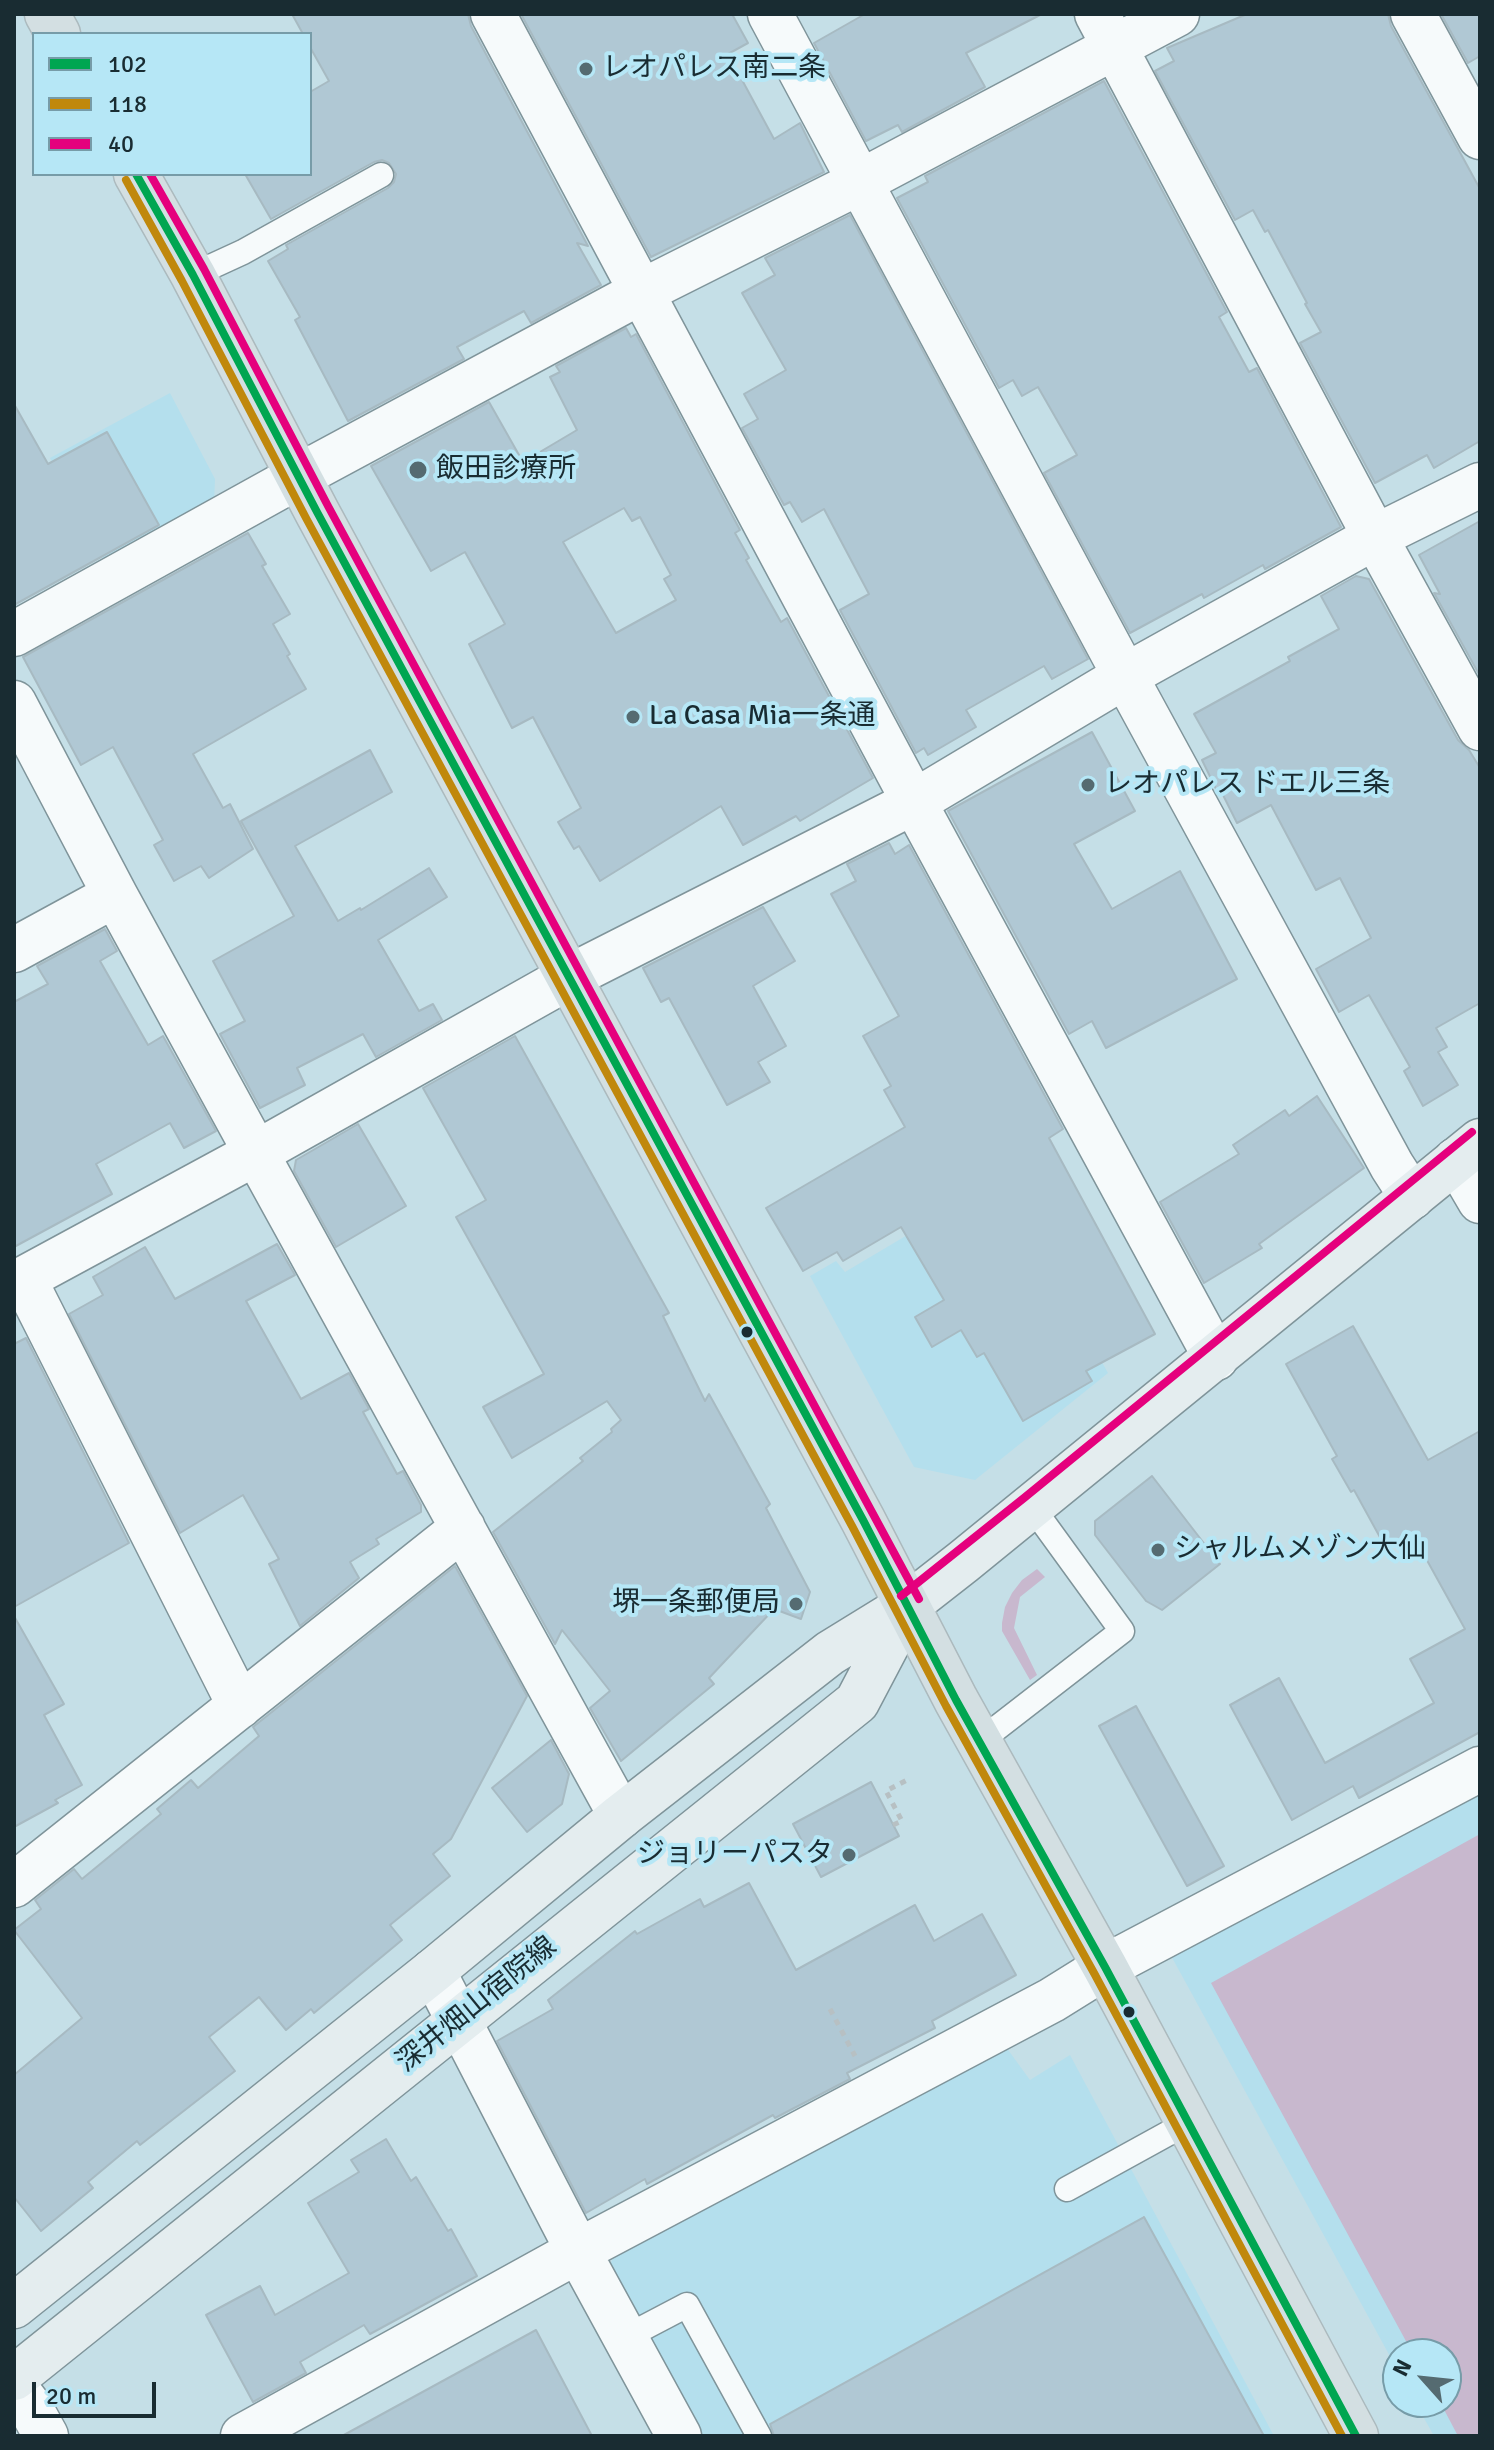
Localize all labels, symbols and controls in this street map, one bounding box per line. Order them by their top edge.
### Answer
legend [32,32,312,176]
text: 102 [108,49,147,79]
place label: レオパレス南二条 [602,52,826,86]
marker: レオパレス南二条 [577,60,595,78]
text: 118 [108,89,147,119]
text: 40 [108,129,134,159]
place label: 飯田診療所 [436,453,576,487]
marker: 飯田診療所 [407,459,429,481]
place label: La Casa Mia一条通 [649,700,876,734]
marker: La Casa Mia一条通 [624,708,642,726]
place label: レオパレス ドエル三条 [1104,768,1390,802]
marker: レオパレス ドエル三条 [1079,776,1097,794]
unlabelled marker [739,1324,755,1340]
place label: シャルムメゾン大仙 [1174,1533,1426,1567]
marker: シャルムメゾン大仙 [1149,1541,1167,1559]
place label: 堺一条郵便局 [612,1587,780,1621]
marker: 堺一条郵便局 [787,1595,805,1613]
place label: ジョリーパスタ [637,1838,833,1872]
marker: ジョリーパスタ [840,1846,858,1864]
street label: 深井畑山宿院線 [390,1930,564,2080]
unlabelled marker [1121,2004,1137,2020]
north arrow [1382,2338,1462,2418]
text: N [1386,2355,1417,2381]
scale bar [36,2366,160,2416]
text: 20 m [46,2381,96,2411]

